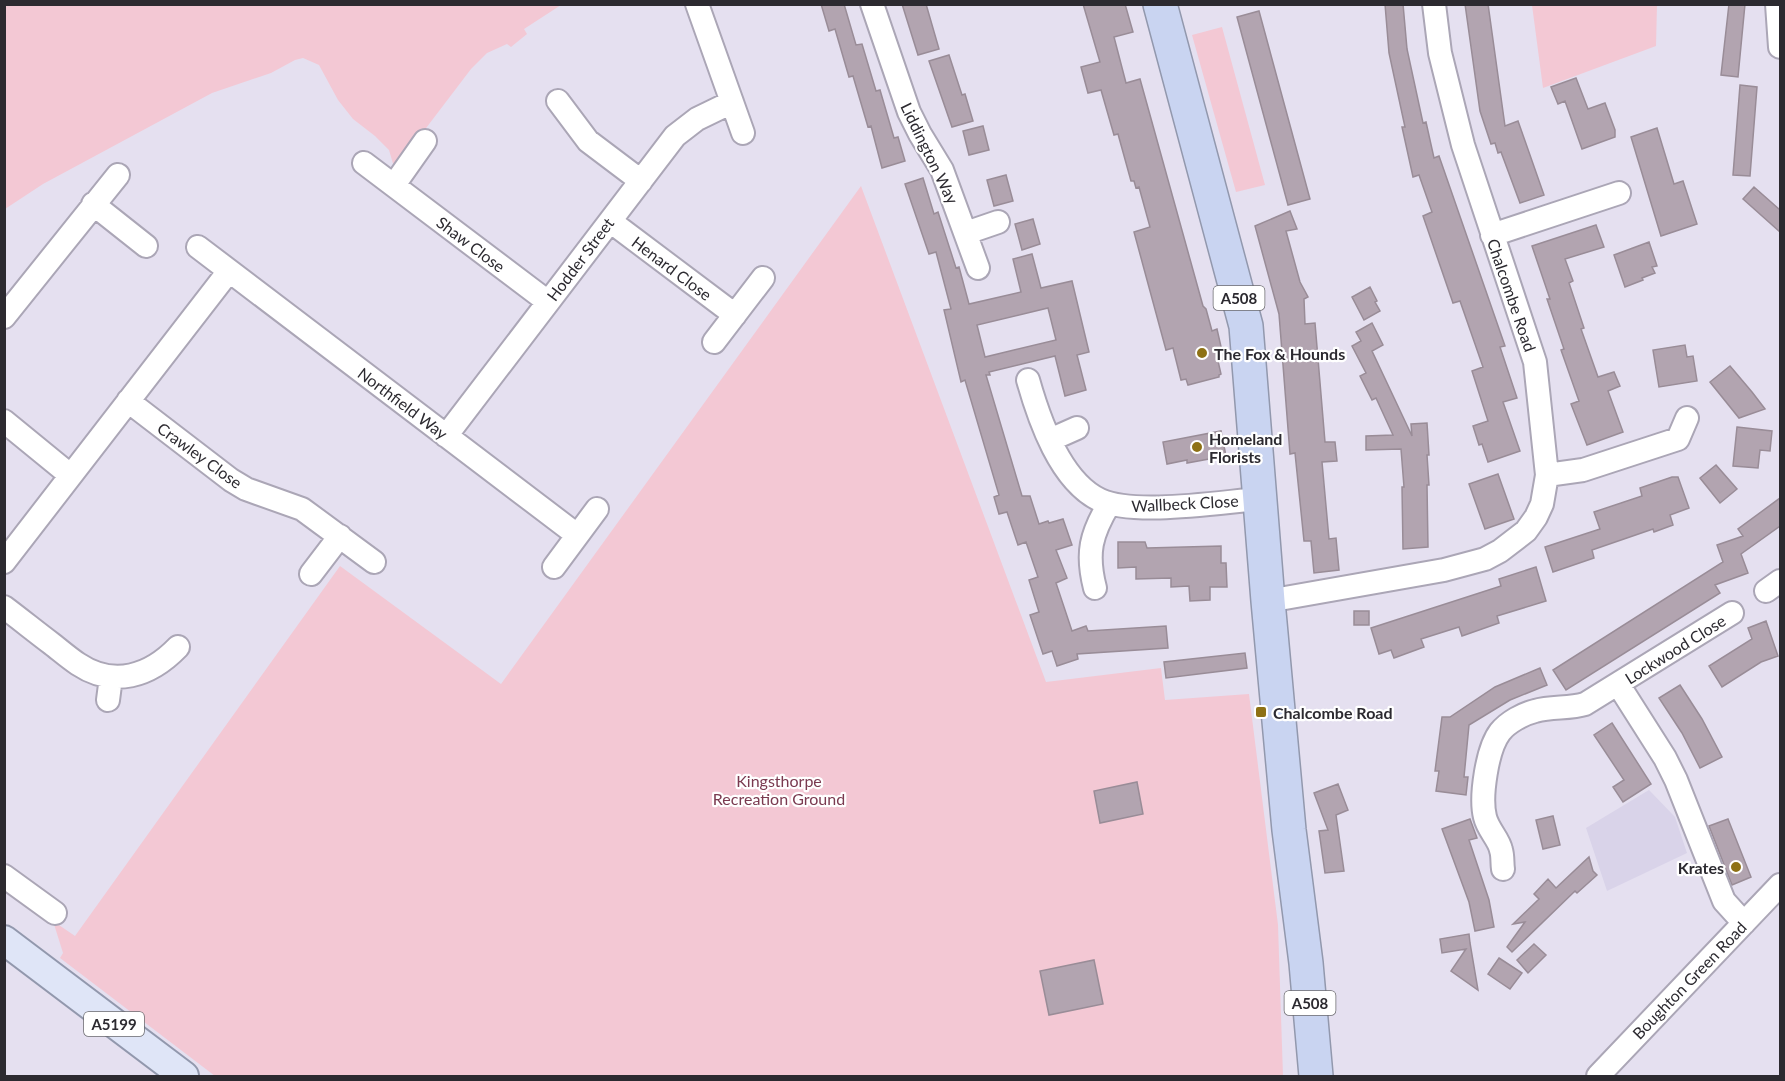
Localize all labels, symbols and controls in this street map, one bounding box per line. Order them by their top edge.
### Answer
street label: Liddington Way [897,99,963,207]
street label: Shaw Close [433,212,509,276]
street label: Hodder Street [543,213,618,304]
street label: Henard Close [628,232,716,304]
street label: Chalcombe Road [1484,236,1540,354]
road number: A508 [1214,286,1264,310]
place label: The Fox & Hounds [1214,344,1345,363]
marker: The Fox & Hounds [1195,346,1209,360]
street label: Northfield Way [354,363,452,443]
street label: Crawley Close [154,418,246,492]
place label: Homeland Florists [1209,429,1282,466]
marker: Homeland Florists [1190,440,1204,454]
street label: Wallbeck Close [1131,491,1239,515]
street label: Lockwood Close [1621,610,1729,688]
place label: Chalcombe Road [1273,703,1393,722]
marker: Chalcombe Road [1254,705,1268,719]
park label: Kingsthorpe Recreation Ground [713,771,845,808]
place label: Krates [1678,858,1724,877]
marker: Krates [1729,860,1743,874]
street label: Boughton Green Road [1628,917,1750,1043]
road number: A508 [1284,991,1336,1015]
road number: A5199 [84,1012,144,1036]

